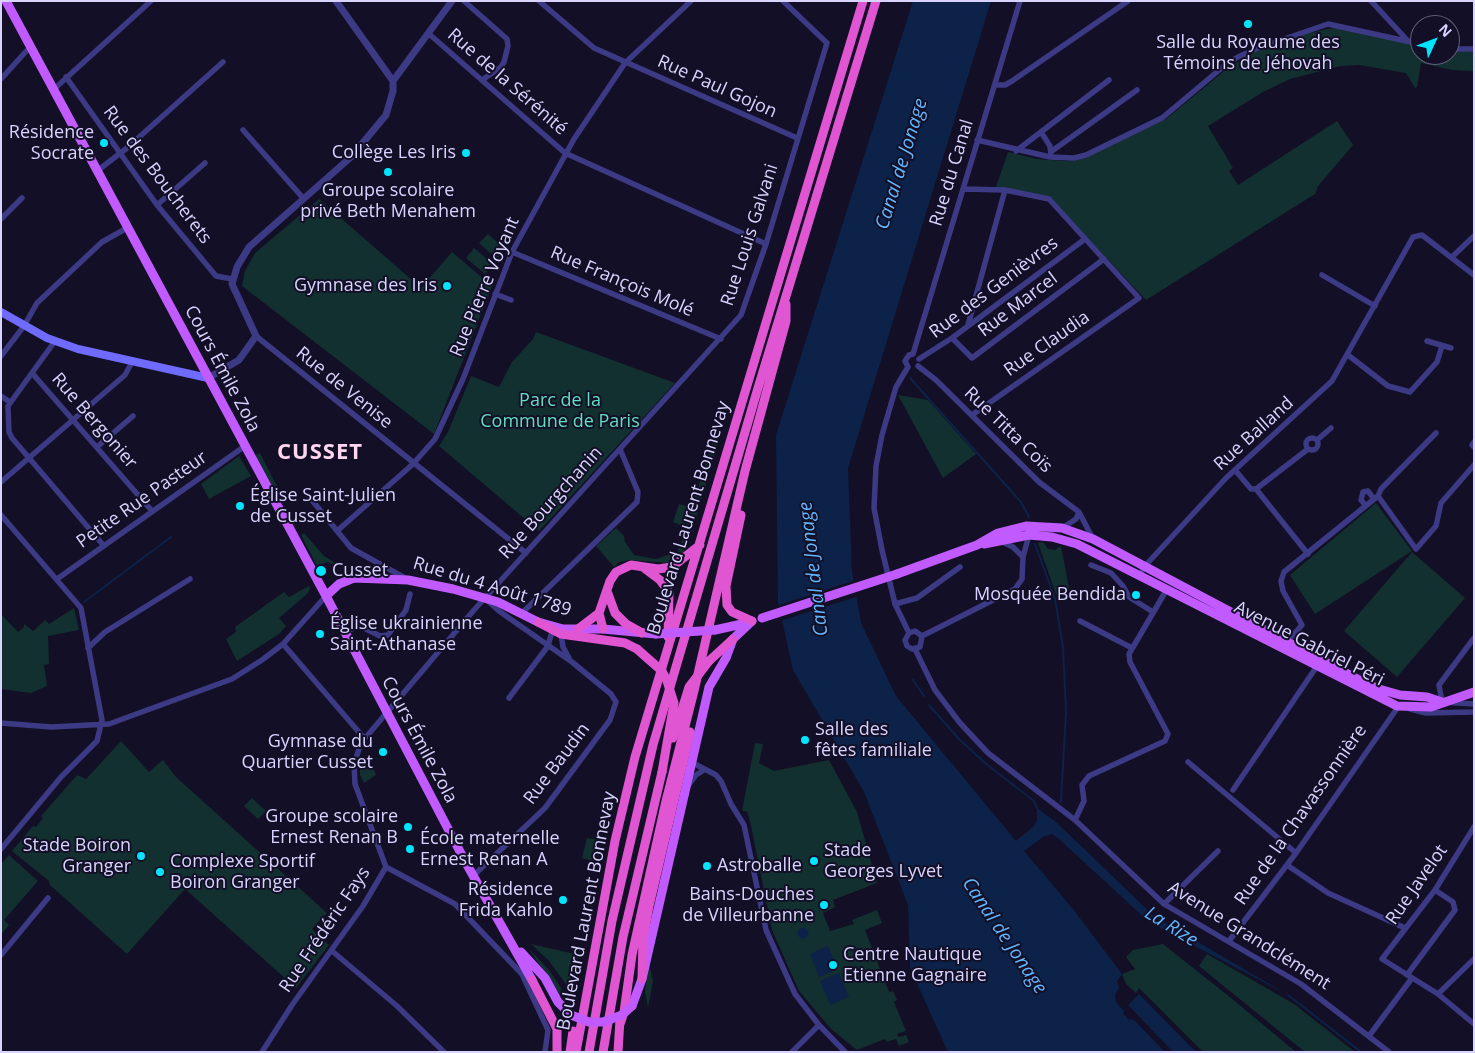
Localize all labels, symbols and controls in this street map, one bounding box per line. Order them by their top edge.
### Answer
north arrow [1410,15,1460,65]
marker: Salle du Royaume des Témoins de Jéhovah [1242,18,1254,30]
text: N [1435,19,1456,41]
street label: Rue de la Sérénité [443,24,571,140]
place label: Salle du Royaume des Témoins de Jéhovah [1156,32,1340,74]
street label: Rue Paul Gojon [654,51,780,123]
water label: Canal de Jonage [871,96,933,232]
street label: Rue des Boucherets [98,102,216,248]
street label: Rue du Canal [926,117,978,229]
place label: Résidence Socrate [9,122,94,164]
marker: Résidence Socrate [98,137,110,149]
place label: Collège Les Iris [332,142,456,164]
marker: Collège Les Iris [460,147,472,159]
street label: Rue Louis Galvani [717,161,783,309]
marker: Groupe scolaire privé Beth Menahem [382,166,394,178]
place label: Groupe scolaire privé Beth Menahem [300,180,476,222]
street label: Rue Pierre Voyant [446,214,524,360]
street label: Rue des Genièvres [926,233,1062,343]
street label: Rue François Molé [547,242,697,322]
street label: Rue Marcel [974,268,1062,342]
place label: Gymnase des Iris [294,275,437,297]
marker: Gymnase des Iris [441,280,453,292]
street label: Cours Émile Zola [180,302,264,436]
street label: Rue Claudia [1000,307,1094,381]
street label: Rue de Venise [291,343,397,433]
street label: Rue Bergonier [47,369,141,473]
street label: Rue Titta Coïs [959,383,1057,477]
park label: Parc de la Commune de Paris [480,390,640,432]
street label: Rue Balland [1210,393,1298,475]
street label: Boulevard Laurent Bonnevay [643,399,735,637]
district label: CUSSET [276,440,364,466]
street label: Rue Bourgchanin [495,442,607,564]
street label: Petite Rue Pasteur [73,447,211,553]
place label: Église Saint-Julien de Cusset [250,485,396,528]
marker: Église Saint-Julien de Cusset [234,500,246,512]
water label: Canal de Jonage [794,500,834,638]
street label: Rue du 4 Août 1789 [410,553,574,621]
place label: Cusset [332,560,388,582]
marker: Cusset [314,564,328,578]
place label: Mosquée Bendida [974,584,1126,606]
marker: Mosquée Bendida [1130,589,1142,601]
street label: Avenue Gabriel Péri [1230,597,1388,691]
place label: Église ukrainienne Saint-Athanase [330,613,482,656]
marker: Église ukrainienne Saint-Athanase [314,628,326,640]
street label: Cours Émile Zola [377,673,461,807]
street label: Rue Baudin [519,719,595,809]
place label: Salle des fêtes familiale [815,719,932,762]
street label: Rue de la Chavassonnière [1230,721,1372,909]
place label: Gymnase du Quartier Cusset [241,731,373,774]
marker: Salle des fêtes familiale [799,734,811,746]
marker: Gymnase du Quartier Cusset [377,746,389,758]
street label: Boulevard Laurent Bonnevay [553,790,621,1032]
place label: Groupe scolaire Ernest Renan B [265,806,398,849]
marker: Groupe scolaire Ernest Renan B [402,821,414,833]
place label: École maternelle Ernest Renan A [420,828,560,871]
place label: Stade Boiron Granger [23,835,131,878]
place label: Stade Georges Lyvet [824,840,942,882]
street label: Rue Javelot [1382,841,1452,929]
marker: École maternelle Ernest Renan A [404,843,416,855]
marker: Stade Boiron Granger [135,850,147,862]
place label: Complexe Sportif Boiron Granger [170,851,315,894]
place label: Astroballe [717,855,802,877]
marker: Stade Georges Lyvet [808,855,820,867]
marker: Astroballe [701,860,713,872]
street label: Rue Frédéric Fays [275,863,375,997]
marker: Complexe Sportif Boiron Granger [154,866,166,878]
water label: Canal de Jonage [957,873,1051,999]
street label: Avenue Grandclément [1164,877,1334,995]
place label: Résidence Frida Kahlo [459,879,553,922]
place label: Bains-Douches de Villeurbanne [682,884,814,926]
marker: Résidence Frida Kahlo [557,894,569,906]
marker: Bains-Douches de Villeurbanne [818,899,830,911]
water label: La Rize [1140,902,1202,952]
place label: Centre Nautique Etienne Gagnaire [843,944,987,986]
marker: Centre Nautique Etienne Gagnaire [827,959,839,971]

